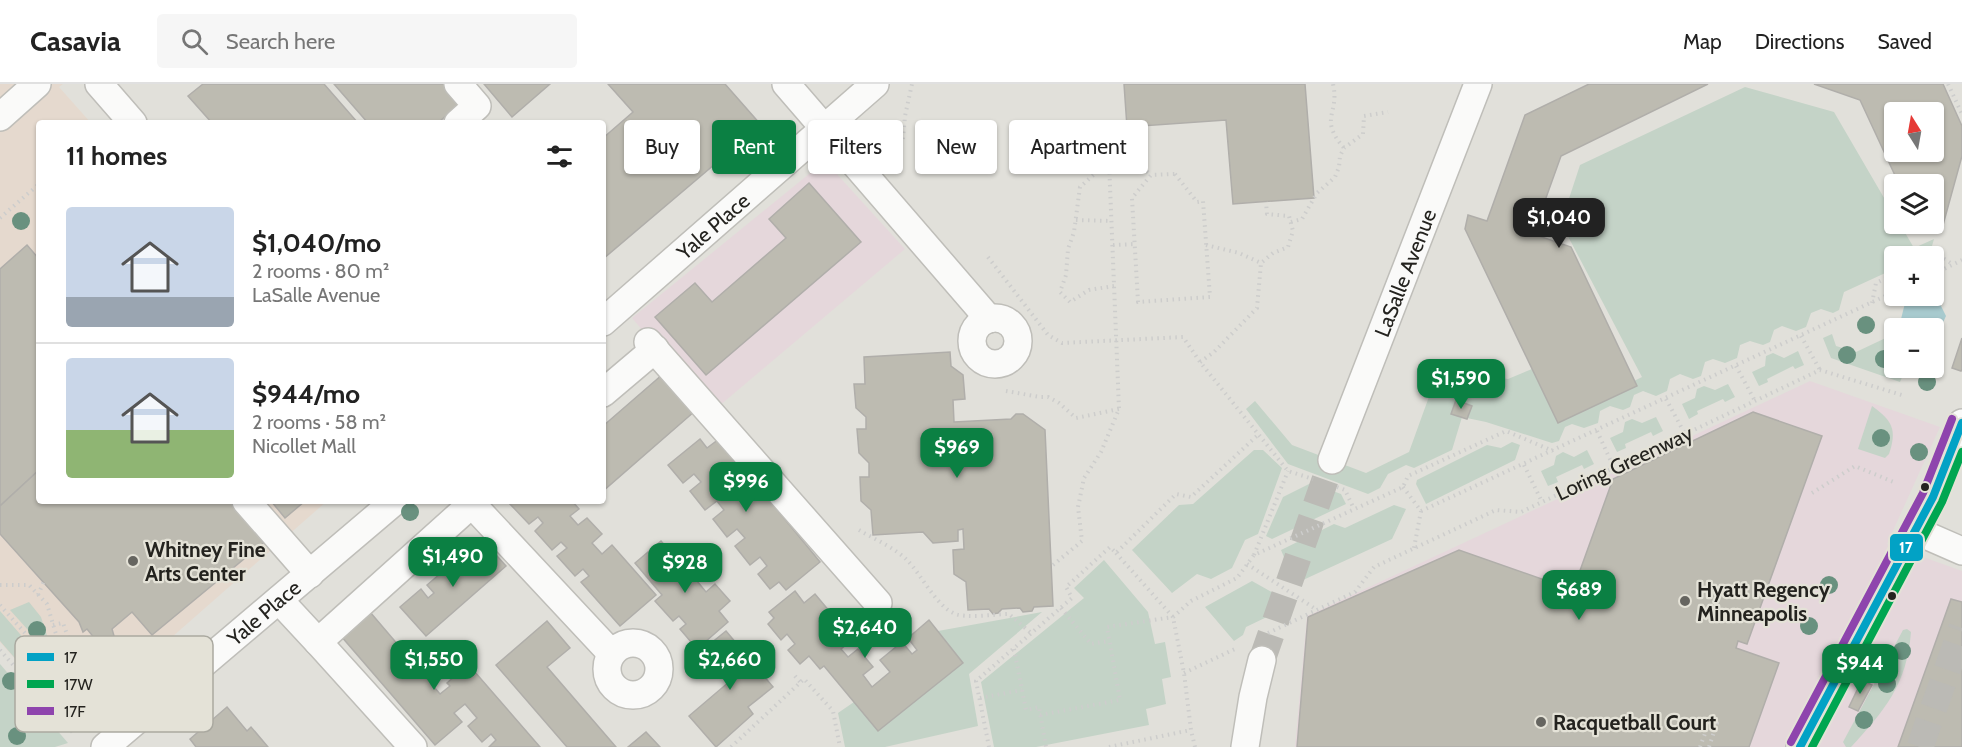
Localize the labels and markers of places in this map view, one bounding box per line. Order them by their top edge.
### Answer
pin: $1,040 [1510,198,1608,249]
pin: $1,590 [1412,359,1510,410]
pin: $969 [921,428,993,479]
pin: $996 [710,462,782,513]
unlabelled marker [1919,481,1931,493]
place label: Whitney Fine Arts Center [145,537,266,586]
pin: $1,490 [404,537,502,588]
pin: $928 [649,543,721,594]
marker: Whitney Fine Arts Center [126,554,140,568]
pin: $689 [1543,570,1615,621]
place label: Hyatt Regency Minneapolis [1697,577,1831,626]
unlabelled marker [1886,590,1898,602]
marker: Hyatt Regency Minneapolis [1678,594,1692,608]
pin: $2,640 [816,608,914,659]
pin: $1,550 [385,640,483,691]
pin: $2,660 [681,640,779,691]
pin: $944 [1824,644,1896,695]
place label: Racquetball Court [1553,710,1716,735]
marker: Racquetball Court [1534,715,1548,729]

